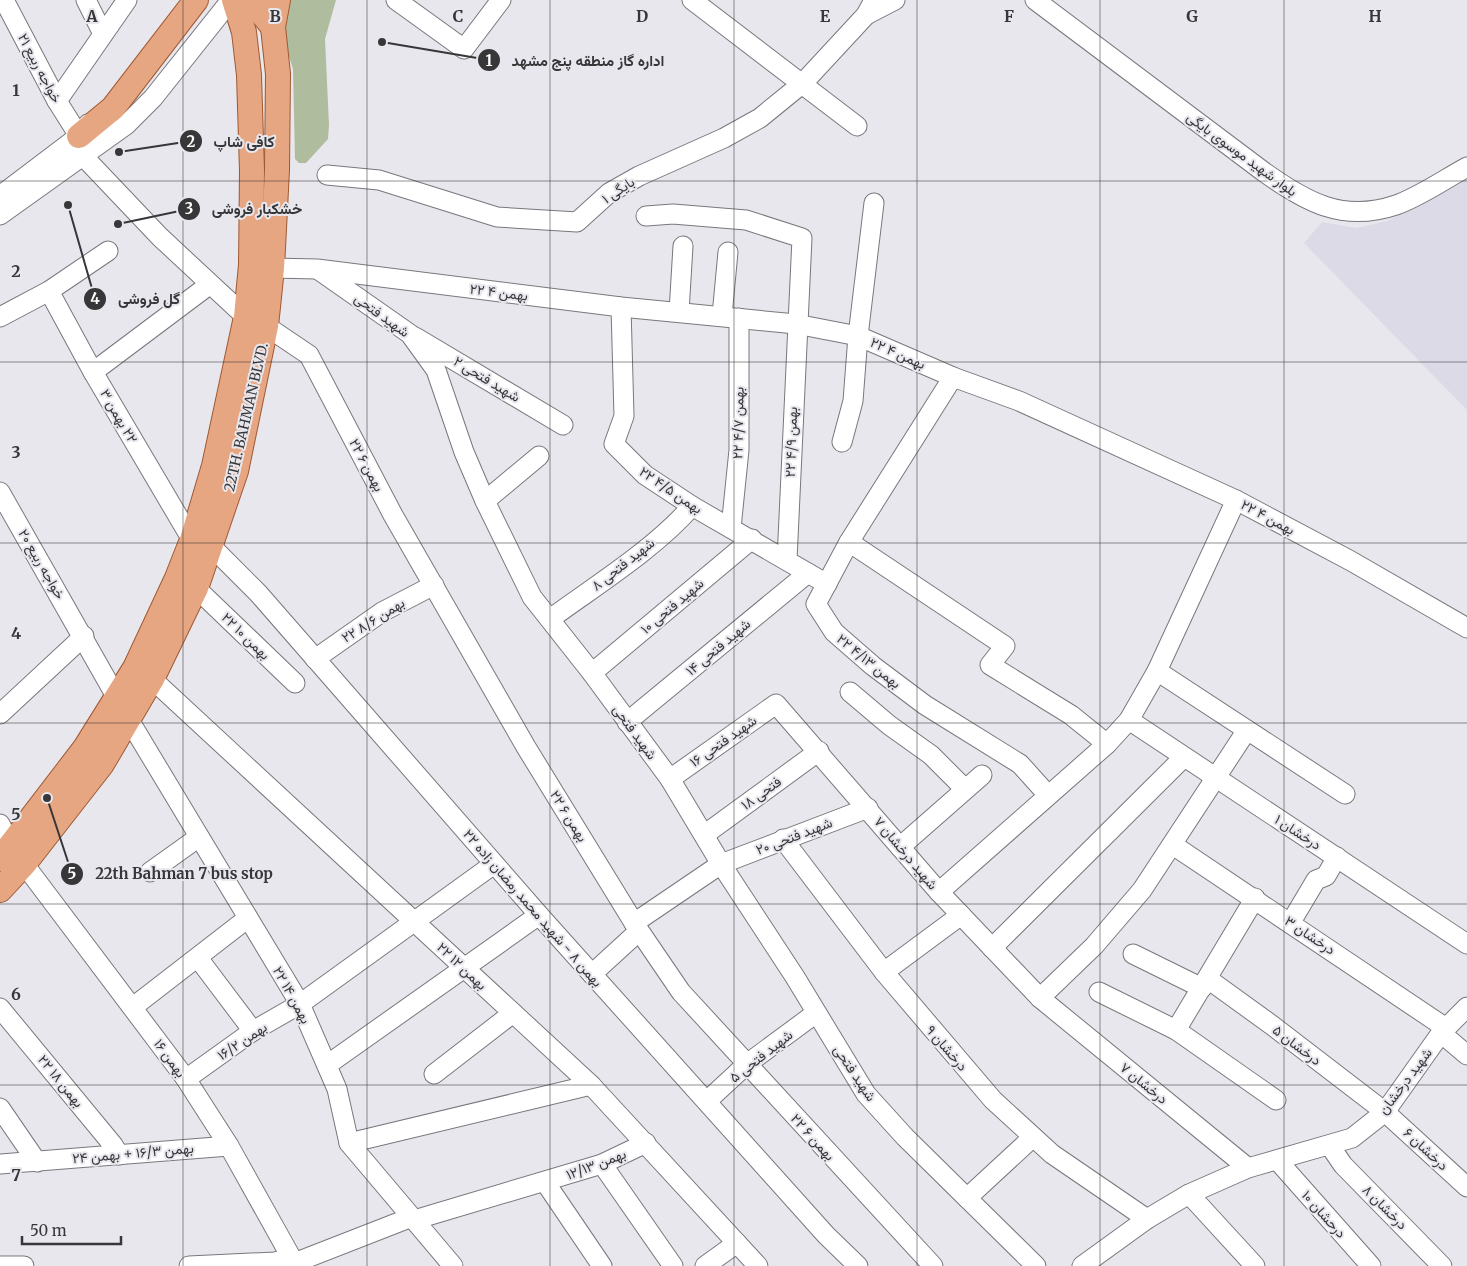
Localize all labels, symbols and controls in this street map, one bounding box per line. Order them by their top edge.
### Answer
text: A [85,6,98,26]
text: B [269,6,281,26]
text: C [453,6,463,26]
text: D [636,6,648,26]
text: E [820,6,831,26]
text: F [1004,6,1014,26]
text: G [1186,6,1198,26]
text: H [1368,6,1382,26]
street label: خواجه ربیع ۲۱ [12,30,66,107]
callout: اداره گاز منطقه پنج مشهد [477,45,675,75]
text: 1 [486,51,493,70]
text: اداره گاز منطقه پنج مشهد [512,51,664,71]
text: 1 [12,80,20,100]
street label: بلوار شهید موسوی بایگی [1183,108,1301,200]
callout: کافی شاپ [178,126,284,156]
text: 2 [187,132,196,151]
text: کافی شاپ [214,132,275,152]
street label: بایگی ۱ [598,173,638,207]
callout: خشکبار فروشی [177,194,312,224]
text: 3 [185,199,193,218]
text: خشکبار فروشی [212,199,302,218]
text: 2 [11,261,21,281]
street label: ۲۲ بهمن ۴ [469,280,529,304]
callout: گل فروشی [83,284,190,314]
text: 4 [90,289,100,308]
text: گل فروشی [118,289,180,308]
street label: شهید فتحی [351,289,413,341]
street label: ۲۲ بهمن ۴ [868,333,928,373]
street label: 22TH. BAHMAN BLVD. [220,341,272,493]
street label: شهید فتحی ۲ [450,352,524,406]
street label: ٢٢ بهمن ۳ [96,386,142,446]
street label: ۲۲ بهمن ۴/۷ [728,387,748,459]
street label: ۲۲ بهمن ۴/۹ [781,406,801,478]
street label: ۲۲ بهمن ۶ [346,435,388,495]
text: 3 [11,442,21,462]
street label: ۲۲ بهمن ۴/۵ [636,462,706,518]
street label: ۲۲ بهمن ۴ [1238,495,1298,539]
street label: خواجه ربیع ۲۰ [13,526,69,603]
street label: شهید فتحی ۸ [588,534,658,594]
street label: شهید فتحی ۱۰ [637,574,707,638]
street label: ۲۲ بهمن ۸/۶ [338,594,408,646]
street label: ۲۲ بهمن ۱۰ [218,609,274,663]
street label: شهید فتحی ۱۴ [682,615,754,679]
text: 4 [11,623,21,643]
street label: ۲۲ بهمن ۴/۱۳ [833,630,905,692]
street label: شهید فتحی [609,701,661,763]
street label: شهید فتحی ۱۶ [686,711,760,771]
street label: فتحی ۱۸ [737,772,785,814]
street label: ۲۲ بهمن ۶ [546,787,592,845]
text: 5 [11,804,21,824]
street label: درخشان ۱ [1271,810,1325,854]
street label: شهید فتحی ۲۰ [753,813,835,859]
street label: شهید درخشان ۷ [870,813,942,893]
street label: ۲۲ بهمن ۸ - شهید محمد رمضان زاده [460,825,606,991]
callout: 22th Bahman 7 bus stop [60,859,282,889]
text: 5 [68,864,76,883]
text: 22th Bahman 7 bus stop [95,864,273,883]
street label: درخشان ۳ [1281,912,1339,959]
street label: ۲۲ بهمن ۱۲ [433,938,491,994]
street label: ۲۲ بهمن ۱۴ [269,963,315,1027]
text: 6 [11,984,21,1004]
street label: بهمن ۱۶/۲ [214,1018,270,1064]
street label: درخشان ۹ [922,1021,972,1075]
street label: درخشان ۵ [1269,1021,1325,1069]
street label: شهید فتحی ۵ [726,1026,796,1086]
street label: بهمن ۱۶ [150,1035,190,1081]
street label: شهید فتحی [830,1041,880,1105]
street label: شهید درخشان [1374,1044,1436,1118]
street label: ۲۲ بهمن ۱۸ [34,1051,88,1111]
street label: درخشان ۷ [1116,1058,1172,1108]
street label: ۲۲ بهمن ۶ [787,1110,839,1164]
street label: درخشان ۶ [1400,1124,1452,1174]
street label: بهمن ۱۶/۳ + بهمن ۲۴ [71,1139,195,1167]
street label: بهمن ۱۲/۱۳ [564,1144,628,1184]
text: 7 [11,1165,21,1185]
street label: درخشان ۸ [1359,1181,1411,1233]
street label: درحشان ۱۰ [1298,1186,1350,1242]
scale bar [22,1214,121,1246]
text: 50 m [30,1221,67,1240]

